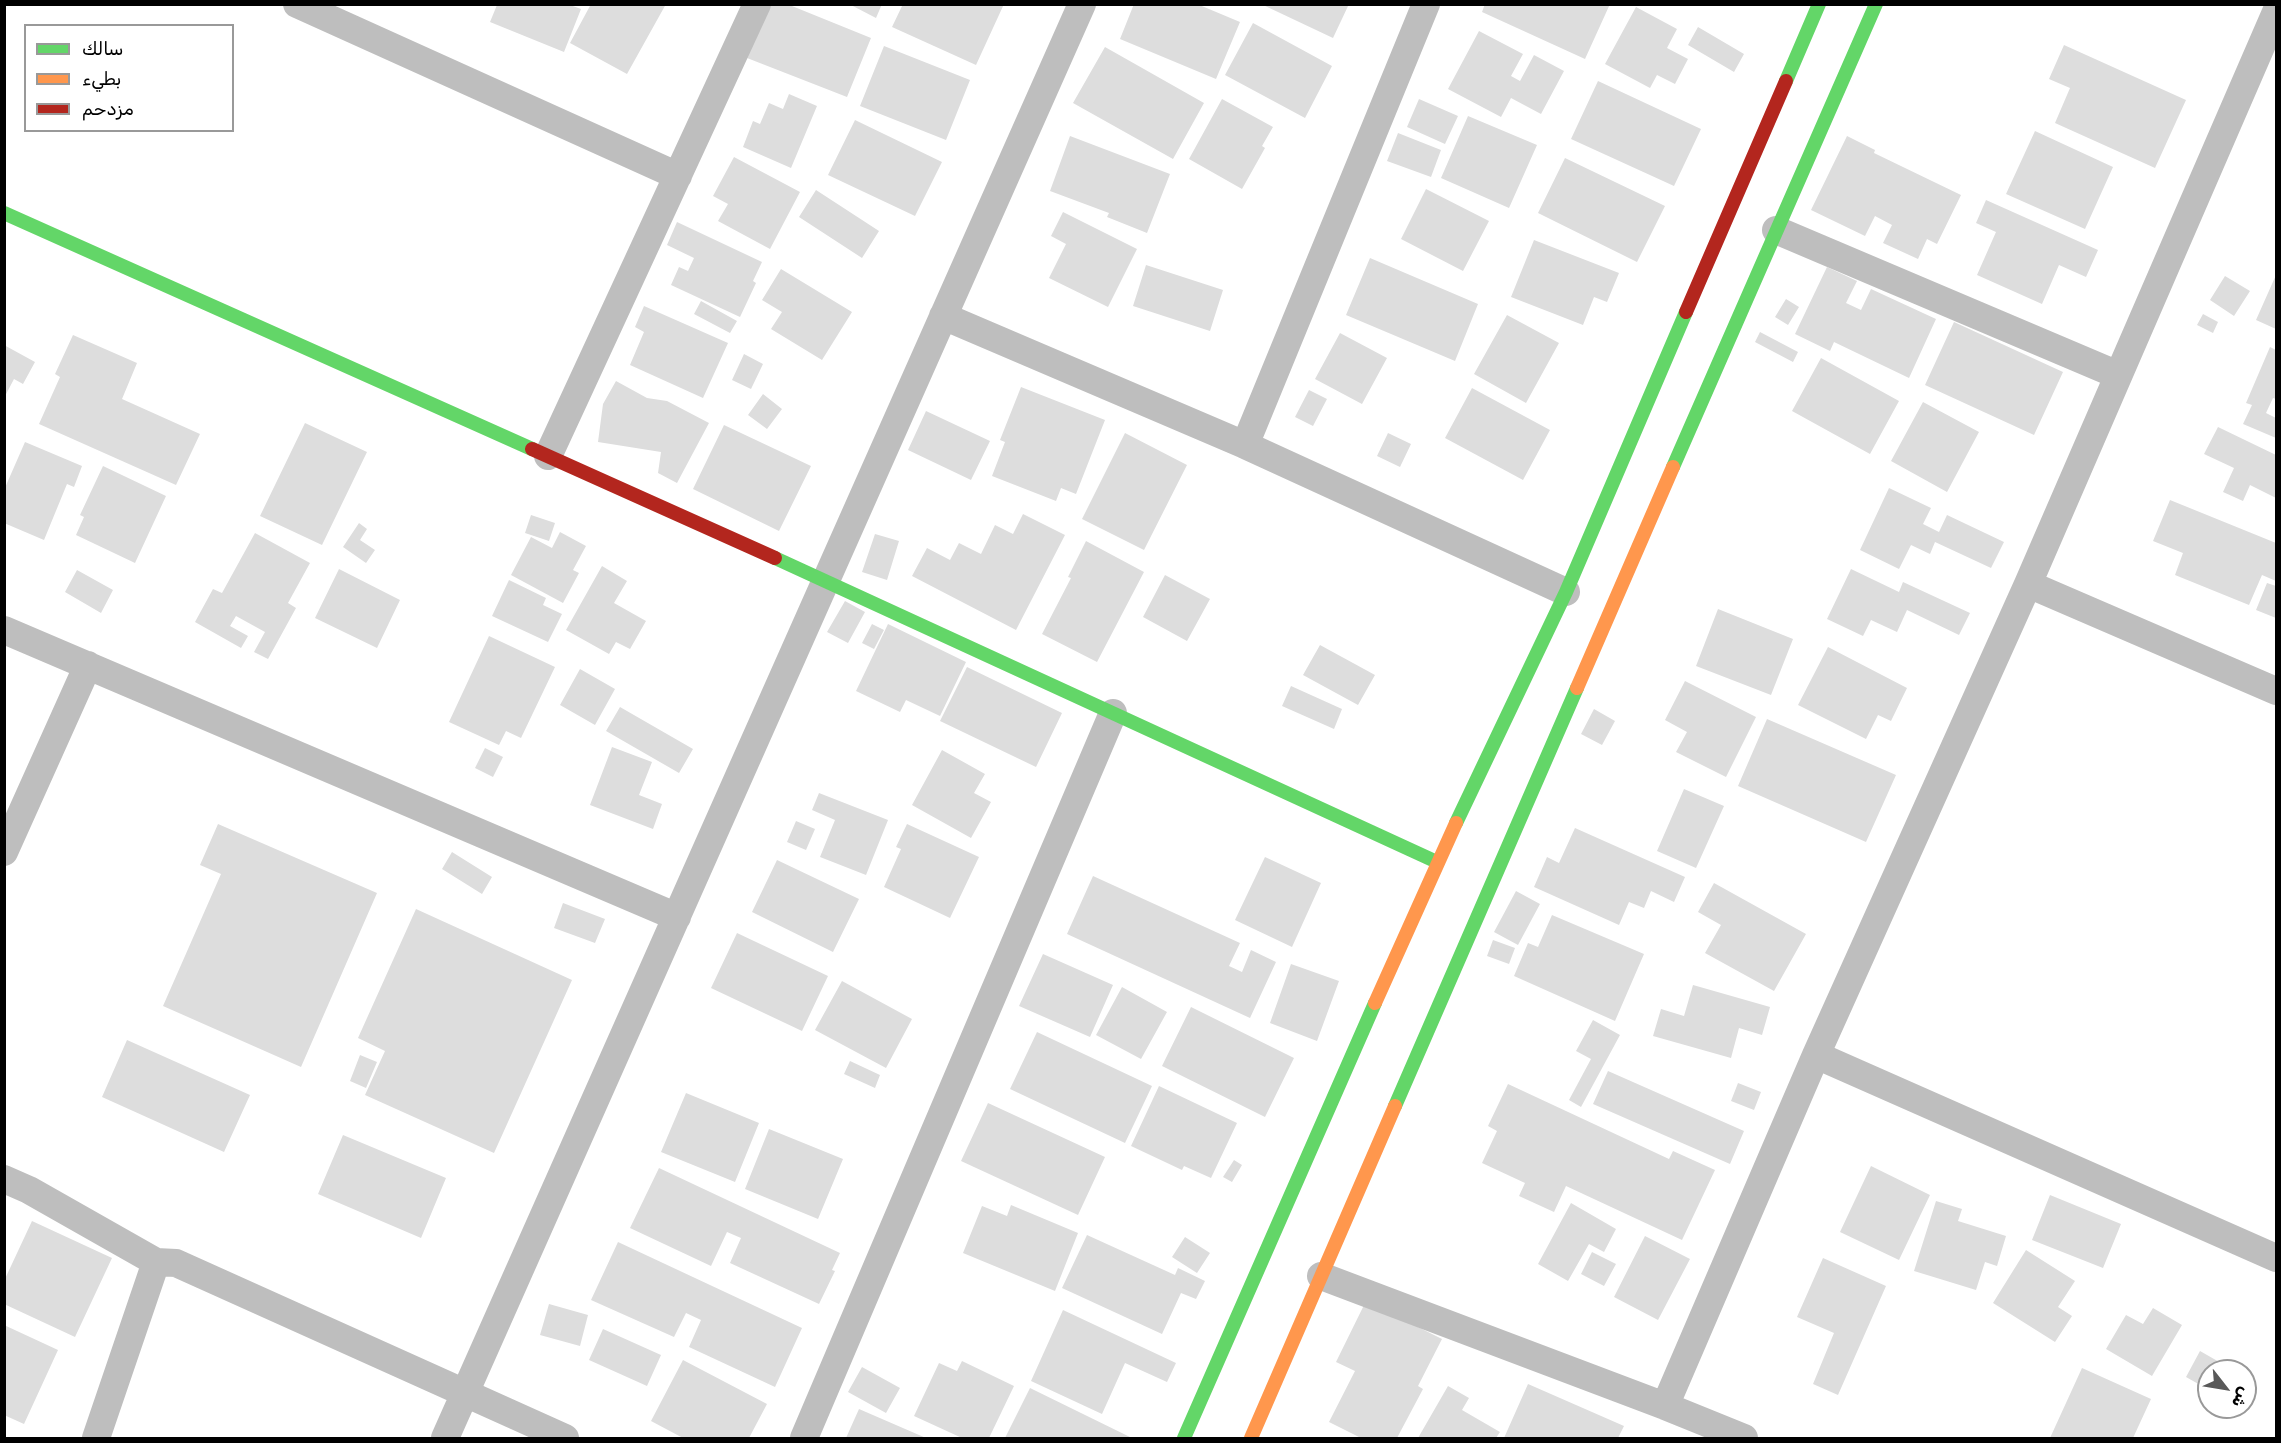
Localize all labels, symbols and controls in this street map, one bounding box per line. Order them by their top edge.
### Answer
legend [24,24,234,132]
text: سالك [82,38,123,60]
text: بطيء [82,68,121,90]
text: مزدحم [82,98,134,120]
north arrow [2197,1359,2257,1419]
text: ش [2228,1384,2255,1411]

